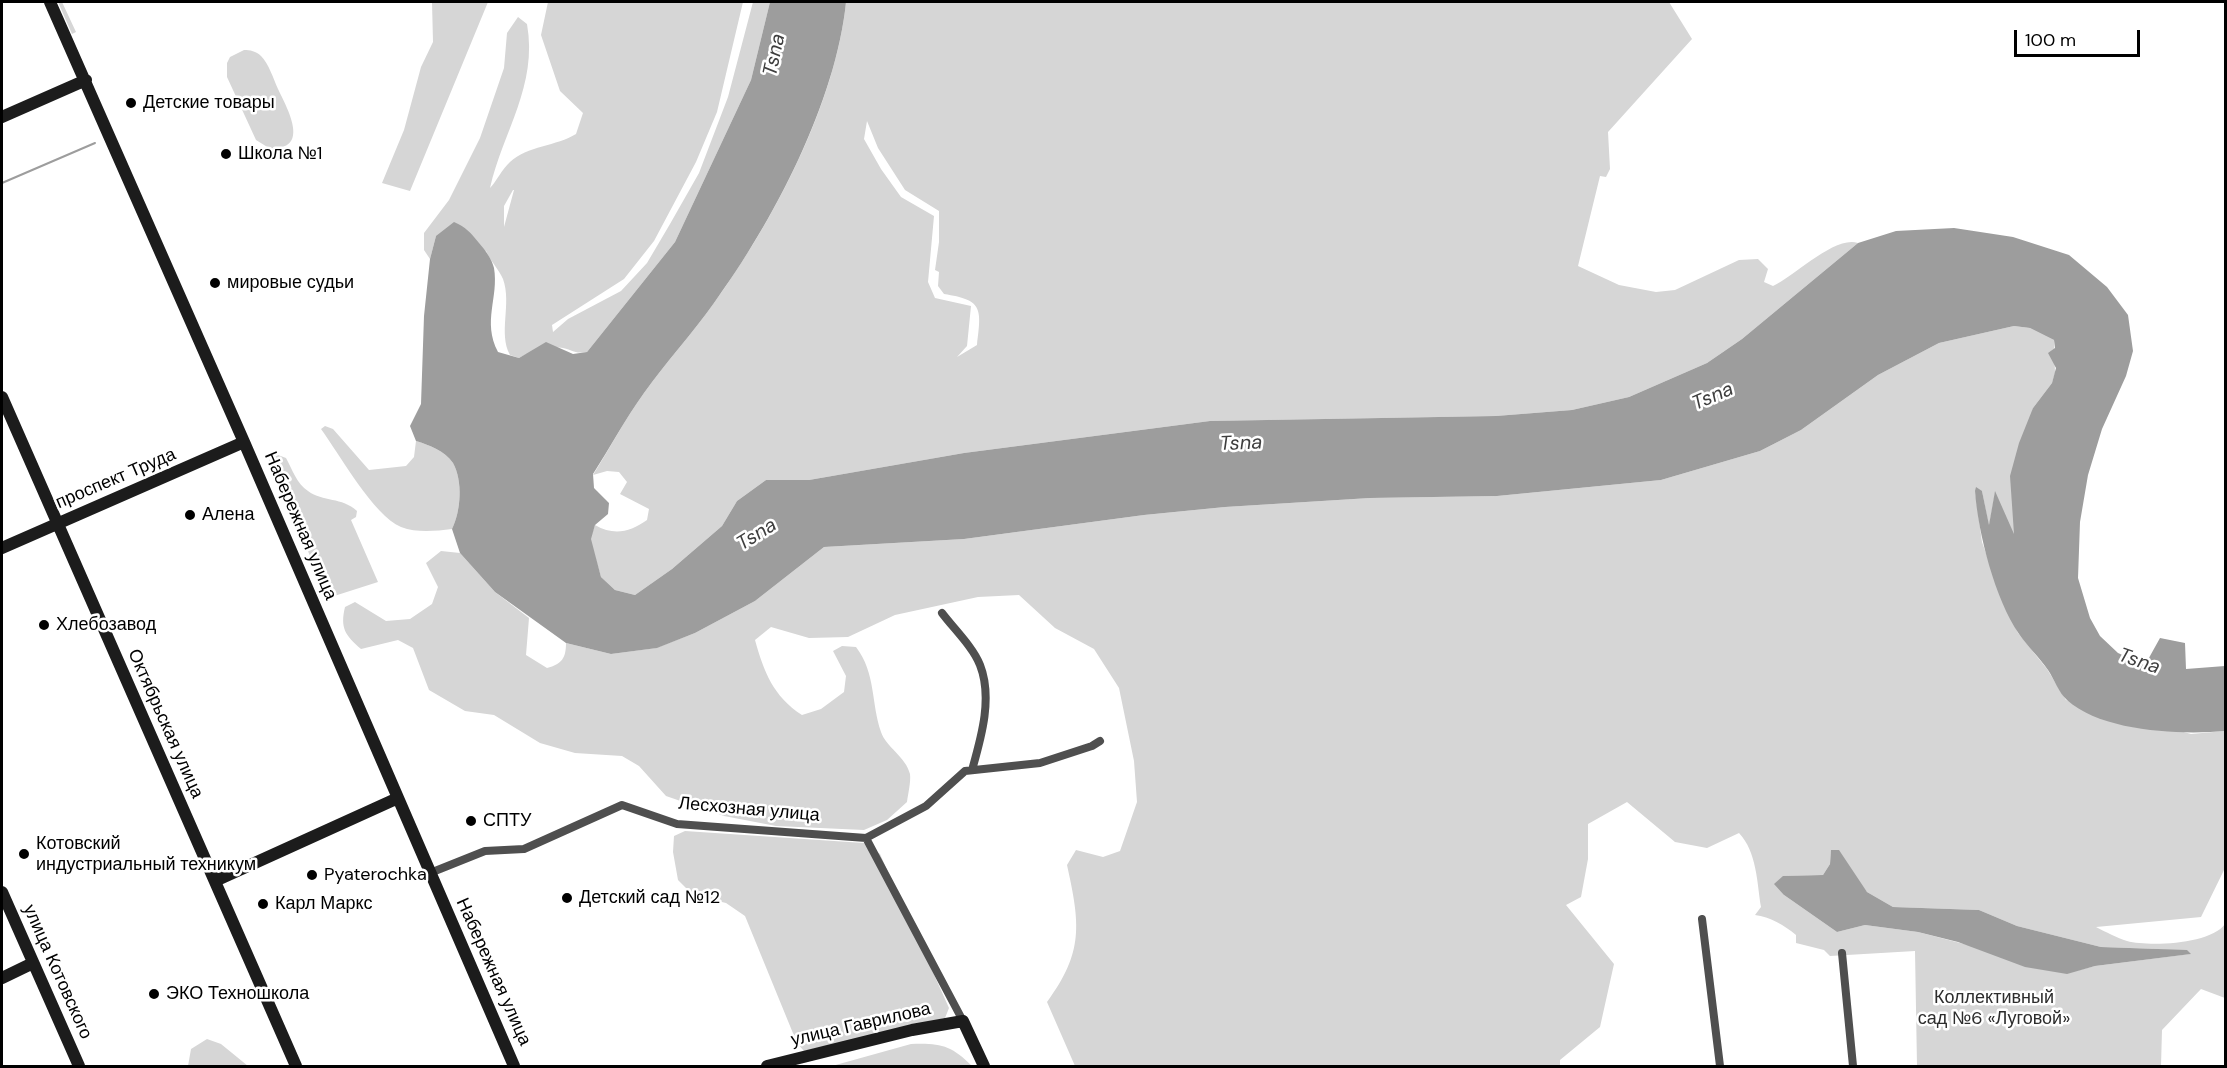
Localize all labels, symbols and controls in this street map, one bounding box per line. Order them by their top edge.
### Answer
scale bar [2017,18,2143,56]
text: 100 m [2025,28,2076,52]
water label: Tsna [759,32,791,78]
place label: Детские товары [143,92,275,114]
marker: Детские товары [124,96,138,110]
place label: Школа №1 [238,143,322,165]
marker: Школа №1 [219,147,233,161]
place label: мировые судьи [227,272,354,294]
marker: мировые судьи [208,276,222,290]
water label: Tsna [1689,378,1737,416]
water label: Tsna [1219,431,1263,457]
street label: проспект Труда [53,444,179,514]
street label: Набережная улица [259,449,341,603]
place label: Алена [202,504,254,526]
marker: Алена [183,508,197,522]
water label: Tsna [733,514,781,556]
place label: Хлебозавод [56,614,156,636]
marker: Хлебозавод [37,618,51,632]
water label: Tsna [2115,644,2163,680]
street label: Октябрьская улица [122,646,208,802]
street label: Лесхозная улица [678,793,820,827]
place label: СПТУ [483,810,531,832]
marker: СПТУ [464,814,478,828]
place label: Котовский индустриальный техникум [36,833,256,876]
marker: Котовский индустриальный техникум [17,847,31,861]
place label: Pyaterochka [324,864,427,886]
marker: Pyaterochka [305,868,319,882]
place label: Детский сад №12 [579,887,720,909]
marker: Детский сад №12 [560,891,574,905]
place label: Карл Маркс [275,893,372,915]
street label: Набережная улица [451,895,535,1049]
marker: Карл Маркс [256,897,270,911]
street label: улица Котовского [18,901,96,1043]
place label: ЭКО Техношкола [166,983,309,1005]
marker: ЭКО Техношкола [147,987,161,1001]
park label: Коллективный сад №6 «Луговой» [1918,987,2070,1030]
street label: улица Гаврилова [789,998,933,1052]

